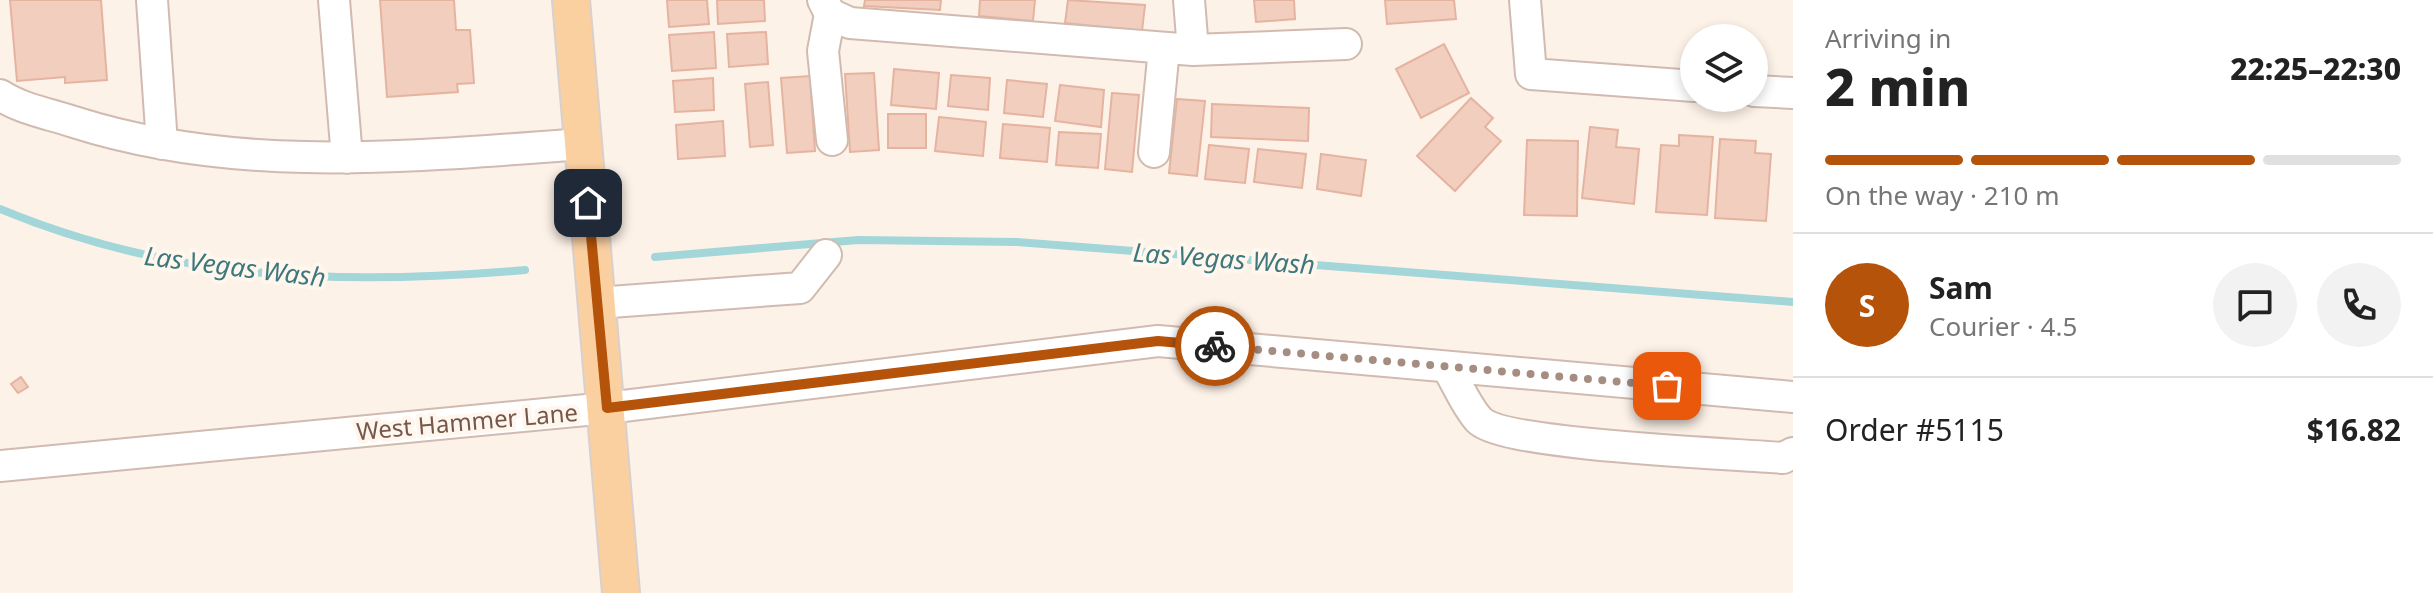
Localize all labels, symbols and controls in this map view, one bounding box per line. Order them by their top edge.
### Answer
text: Arriving in [1825,20,1951,56]
map controls [1680,24,1768,112]
button: layers [1680,24,1768,112]
text: 22:25–22:30 [2230,48,2401,89]
text: 2 min [1825,50,1970,121]
pin [554,169,622,237]
text: On the way · 210 m [1825,177,2059,213]
icon: home [566,181,610,225]
water label: Las Vegas Wash [1132,234,1316,282]
water label: Las Vegas Wash [142,237,328,295]
button: chat [2213,263,2297,347]
button: phone [2317,263,2401,347]
text: Sam [1929,267,1993,308]
text: S [1859,285,1875,326]
courier [1175,306,1255,386]
text: Courier · 4.5 [1929,308,2077,344]
icon: bike [1193,324,1237,368]
pin [1633,352,1701,420]
icon: bag [1645,364,1689,408]
street label: West Hammer Lane [355,395,579,447]
text: Order #5115 [1825,409,2004,450]
text: $16.82 [2307,409,2401,450]

